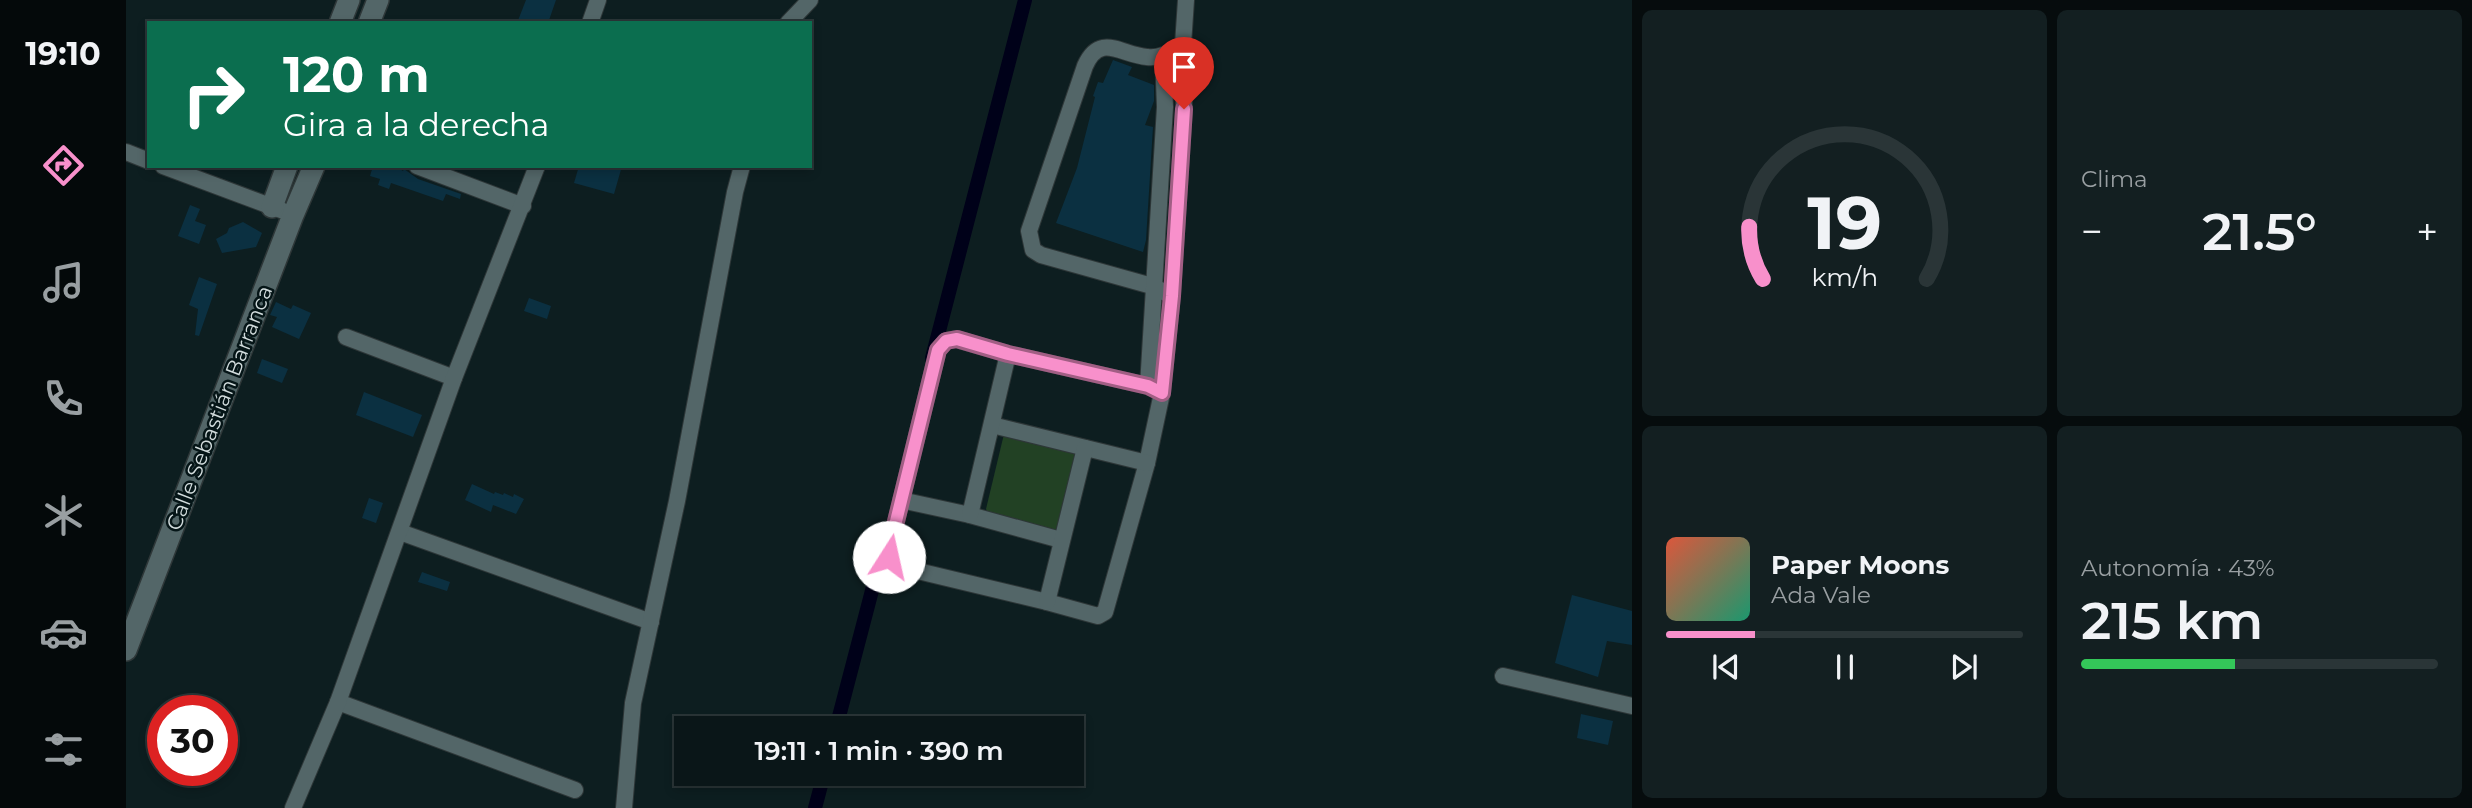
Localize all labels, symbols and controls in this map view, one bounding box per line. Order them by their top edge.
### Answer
text: 19:10 [25,34,101,73]
pin [1154,37,1214,109]
text: 120 m [283,45,430,104]
icon: arrive [1165,48,1203,86]
icon: right [168,49,259,140]
text: Gira a la derecha [283,105,549,144]
icon: directions [39,141,88,190]
text: Clima [2081,165,2148,193]
text: 19 [1807,179,1882,267]
text: 21.5° [2202,200,2317,263]
text: − [2081,208,2103,255]
text: + [2416,208,2438,255]
icon: music [39,258,88,307]
text: km/h [1811,262,1878,292]
street label: Calle Sebastián Barranca [161,282,277,534]
icon: phone [39,374,88,423]
icon: climate [39,491,88,540]
position arrow [852,520,926,594]
text: Paper Moons [1771,549,1949,581]
text: Autonomía · 43% [2081,554,2275,582]
text: Ada Vale [1771,581,1871,609]
text: 215 km [2081,589,2263,652]
icon: car [39,608,88,657]
icon: previous [1707,648,1745,686]
icon: pause [1826,648,1864,686]
icon: next [1945,648,1983,686]
speed limit sign: 30 [147,695,238,786]
icon: filters [39,725,88,774]
text: 19:11 · 1 min · 390 m [754,735,1004,767]

